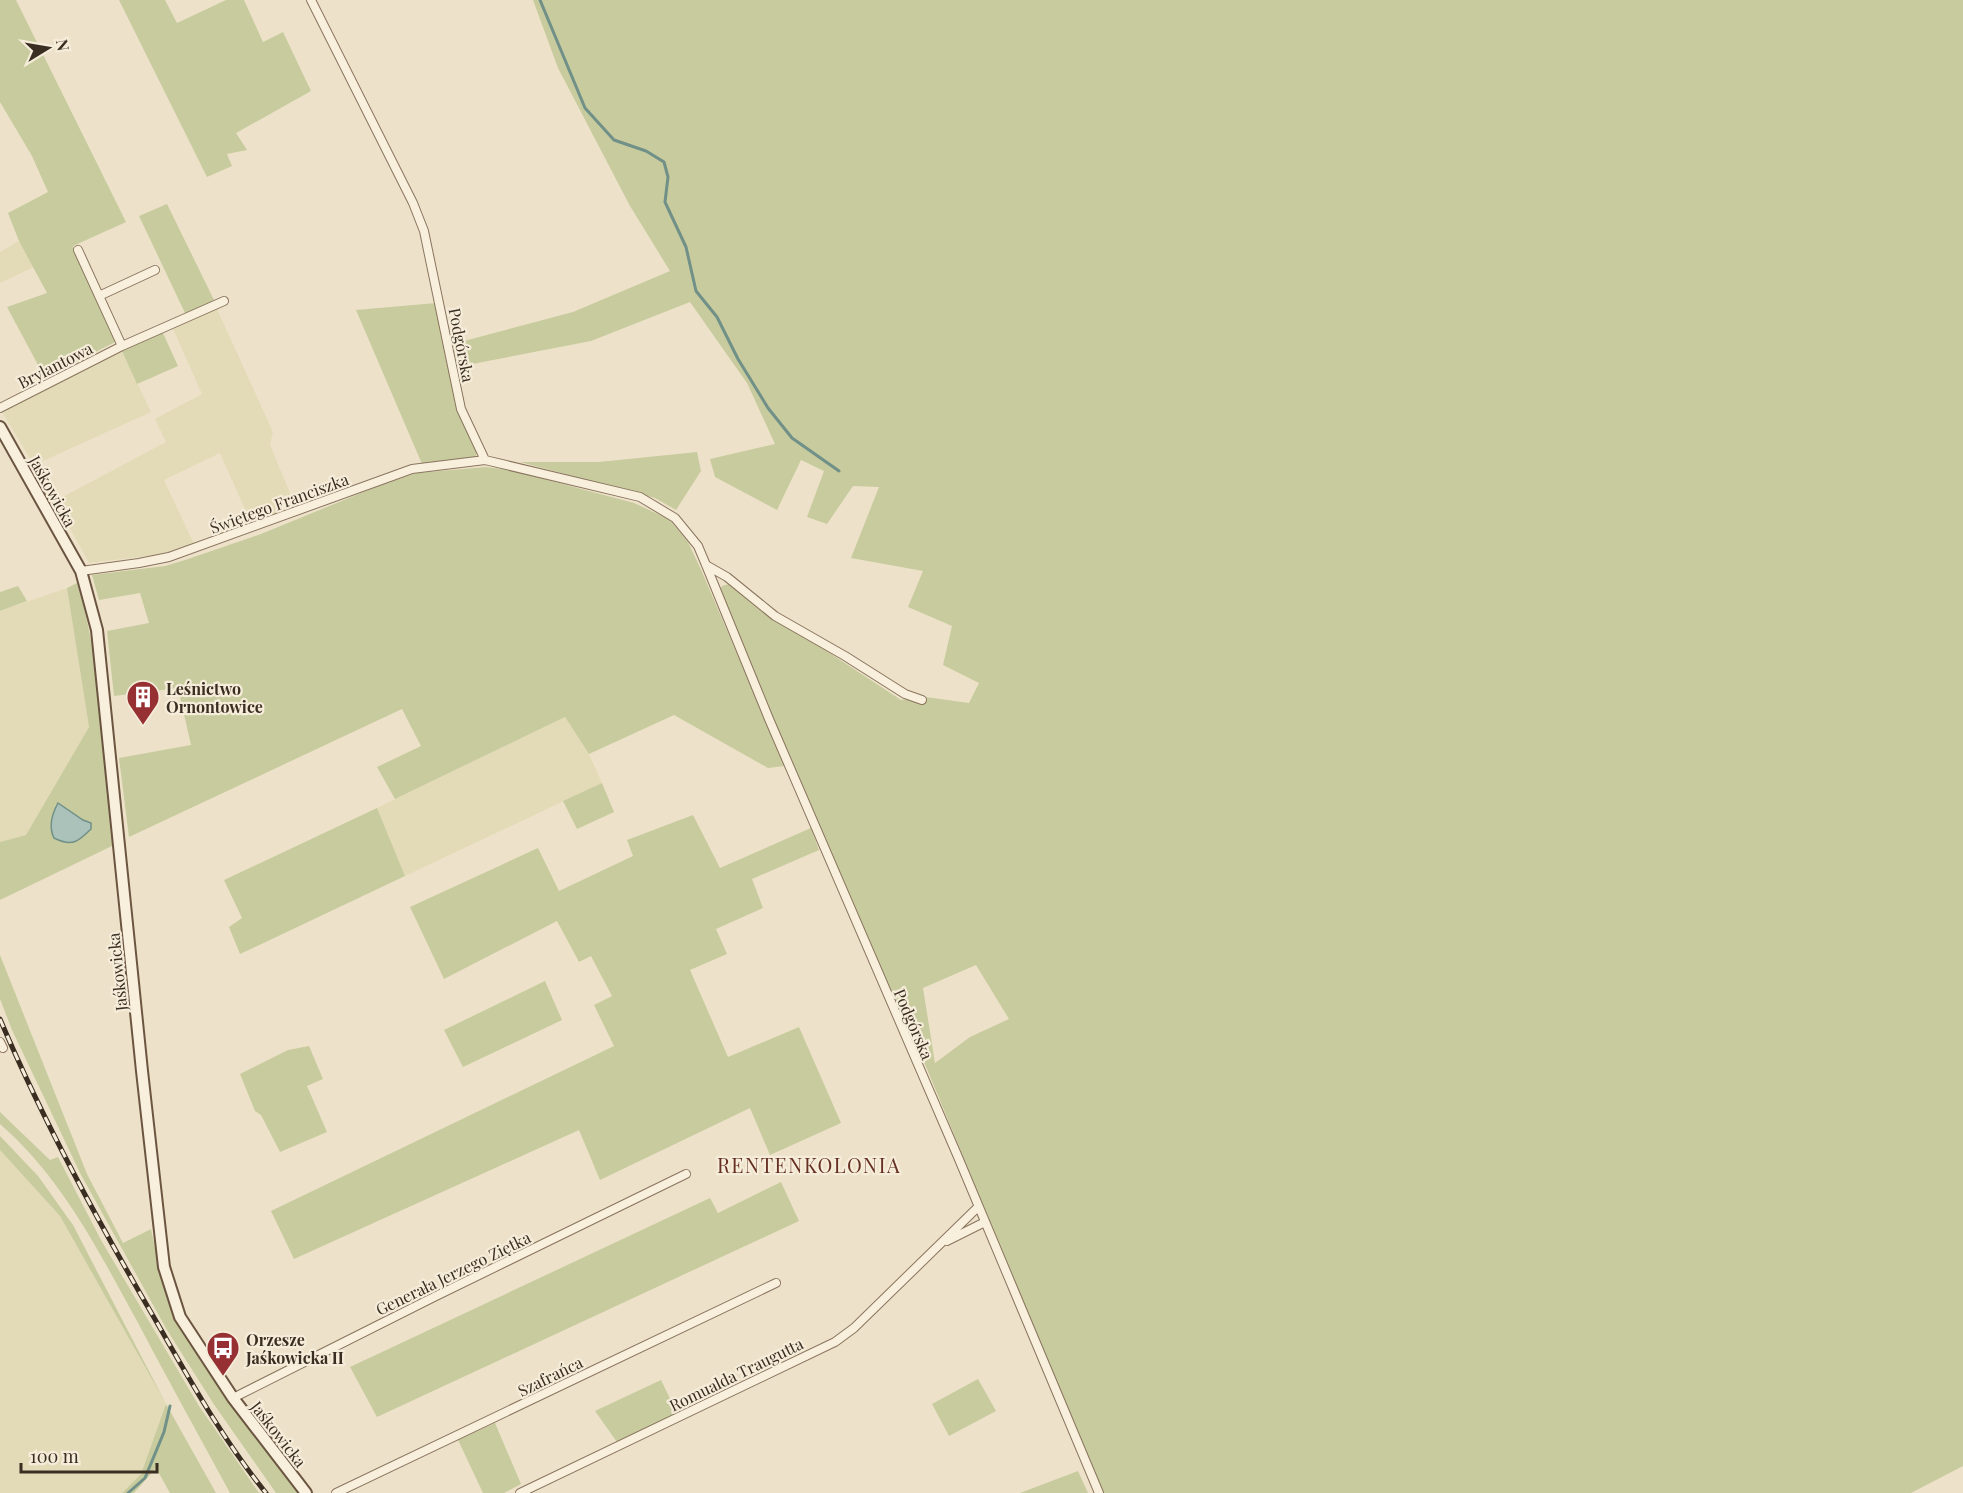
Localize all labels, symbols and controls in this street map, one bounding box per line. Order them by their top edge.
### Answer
north arrow [18,18,78,78]
text: N [52,37,75,53]
street label: Podgórska [445,306,479,384]
street label: Brylantowa [14,337,96,393]
street label: Jaśkowicka [24,451,81,530]
street label: Świętego Franciszka [207,468,351,538]
place label: Leśnictwo Ornontowice [166,678,263,717]
building icon: Leśnictwo Ornontowice [125,679,161,726]
street label: Jaśkowicka [102,932,132,1013]
street label: Podgórska [890,985,938,1063]
district label: RENTENKOLONIA [717,1151,901,1178]
street label: Generała Jerzego Ziętka [372,1226,534,1320]
place label: Orzesze Jaśkowicka II [245,1329,344,1368]
bus stop icon: Orzesze Jaśkowicka II [205,1330,241,1377]
street label: Romualda Traugutta [666,1332,806,1416]
street label: Szafrańca [514,1351,586,1401]
street label: Jaśkowicka [246,1396,311,1471]
scale bar [21,1436,158,1474]
text: 100 m [30,1444,79,1468]

